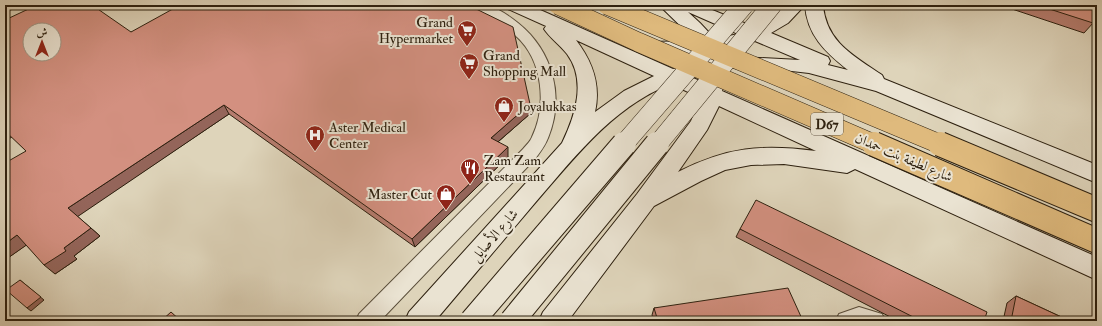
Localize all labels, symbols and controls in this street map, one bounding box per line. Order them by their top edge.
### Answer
place label: Grand Hypermarket [379,14,453,48]
supermarket icon: Grand Hypermarket [456,19,478,47]
north arrow [22,22,62,62]
text: ش [37,26,48,39]
place label: Grand Shopping Mall [483,47,567,81]
supermarket icon: Grand Shopping Mall [458,52,480,80]
shop icon: Joyalukkas [493,95,515,123]
place label: Joyalukkas [517,98,577,116]
road number: D67 [811,113,843,135]
place label: Aster Medical Center [328,119,406,152]
hospital icon: Aster Medical Center [304,124,326,152]
street label: شارع لطيفة بنت حمدان [851,129,955,188]
place label: Zam Zam Restaurant [484,152,545,185]
restaurant icon: Zam Zam Restaurant [459,157,481,185]
shop icon: Master Cut [435,183,457,211]
place label: Master Cut [368,186,432,203]
street label: شارع الأصايل [465,204,524,267]

